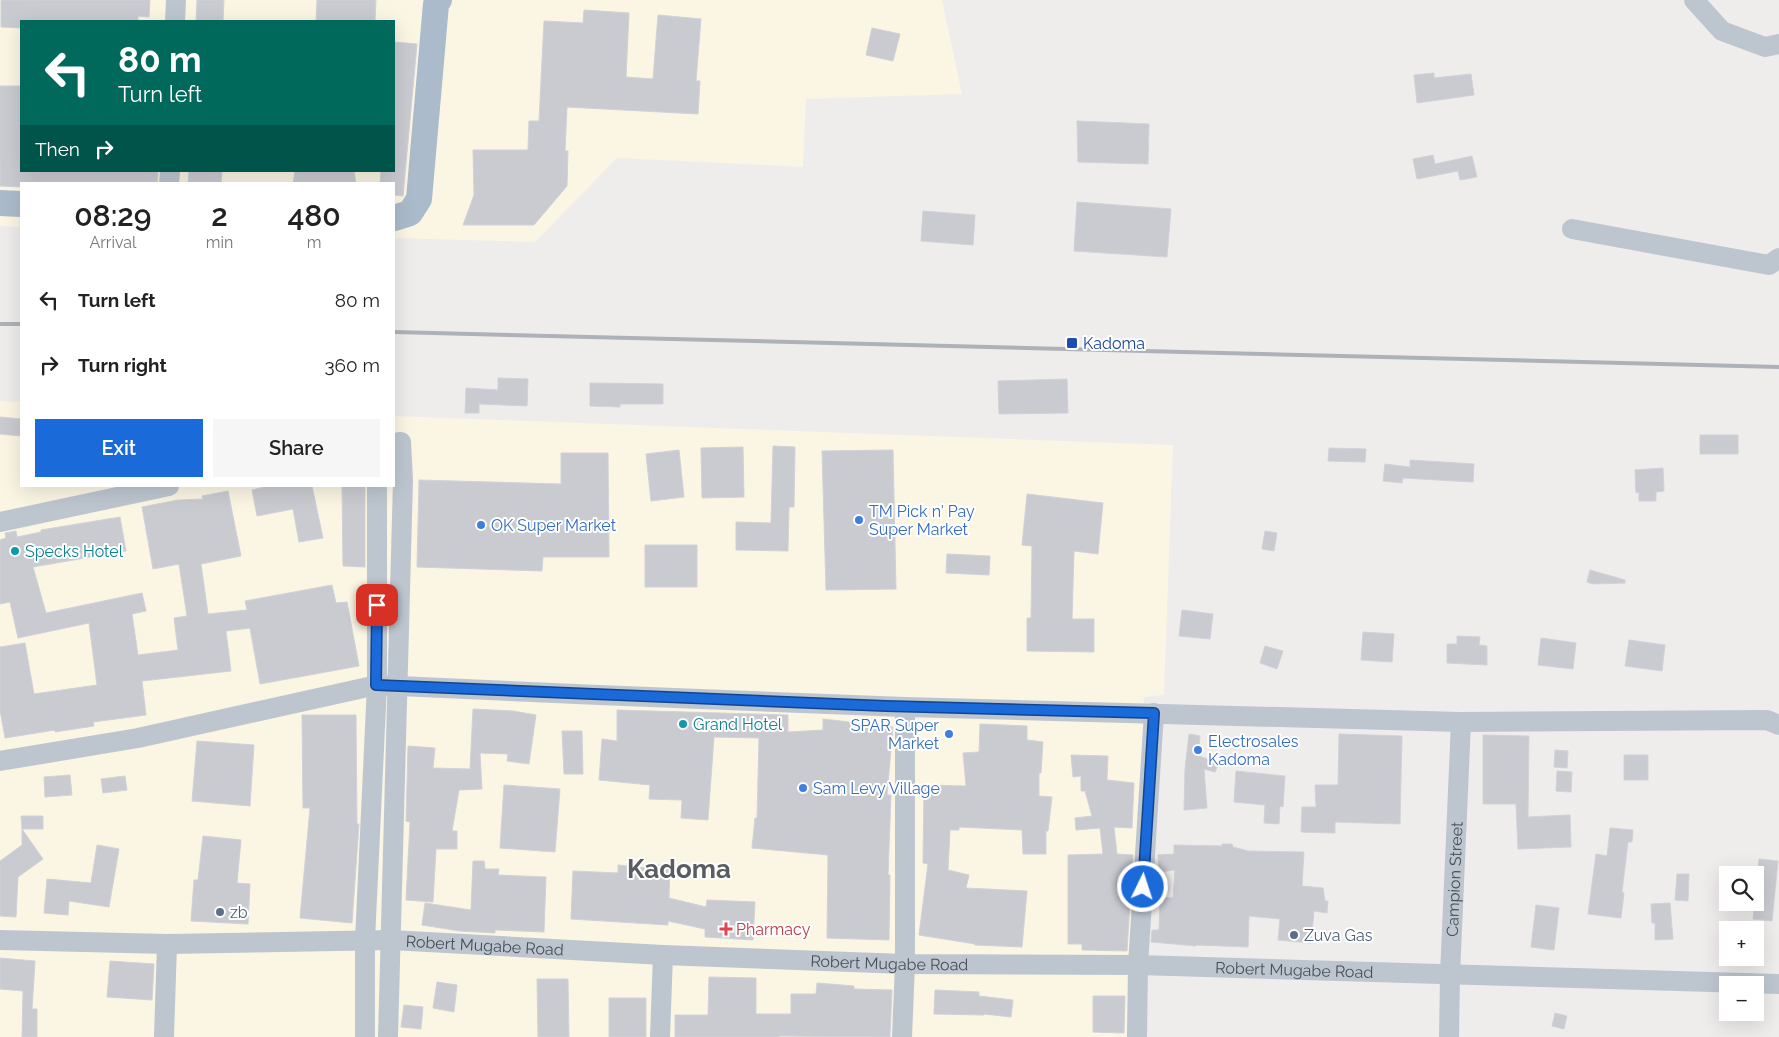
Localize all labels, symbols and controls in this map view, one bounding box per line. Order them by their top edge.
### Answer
text: 80 m [118,39,202,80]
icon: left [35,40,100,105]
text: Turn left [118,81,202,107]
icon: right [90,135,118,163]
text: Then [35,138,80,160]
text: 08:29 [74,198,151,233]
text: 2 [211,198,228,233]
text: 480 [287,198,341,233]
text: Arrival [89,233,136,252]
text: min [206,233,233,252]
text: m [307,233,321,252]
icon: left [35,286,63,314]
text: Turn left [78,289,155,311]
text: 80 m [335,289,380,311]
place label: Kadoma [1083,334,1145,353]
marker: Kadoma [1065,336,1079,350]
icon: right [35,351,63,379]
text: Turn right [78,354,167,376]
text: 360 m [324,354,380,376]
button: Exit [35,419,203,477]
button: Share [213,419,380,477]
place label: TM Pick n' Pay Super Market [869,502,975,539]
marker: TM Pick n' Pay Super Market [853,514,865,526]
place label: OK Super Market [491,516,617,535]
marker: OK Super Market [475,519,487,531]
place label: Specks Hotel [25,542,124,561]
marker: Specks Hotel [9,545,21,557]
pin [356,584,398,626]
icon: arrive [363,591,391,619]
place label: Grand Hotel [693,715,783,734]
place label: SPAR Super Market [851,716,940,753]
marker: Grand Hotel [677,718,689,730]
marker: SPAR Super Market [943,728,955,740]
place label: Electrosales Kadoma [1208,732,1299,769]
marker: Electrosales Kadoma [1192,744,1204,756]
place label: Sam Levy Village [813,779,940,798]
marker: Sam Levy Village [797,782,809,794]
street label: Campion Street [1442,821,1466,937]
district label: Kadoma [627,854,731,884]
position arrow [1116,860,1168,912]
map controls [1719,866,1764,1021]
button: search [1719,866,1764,911]
place label: zb [230,903,248,922]
marker: zb [214,906,226,918]
place label: Pharmacy [736,920,811,939]
button: + [1719,921,1764,966]
marker: Pharmacy [720,923,732,935]
place label: Zuva Gas [1304,926,1373,945]
marker: Zuva Gas [1288,929,1300,941]
street label: Robert Mugabe Road [405,931,564,959]
street label: Robert Mugabe Road [810,951,968,974]
street label: Robert Mugabe Road [1215,958,1374,981]
button: − [1719,976,1764,1021]

